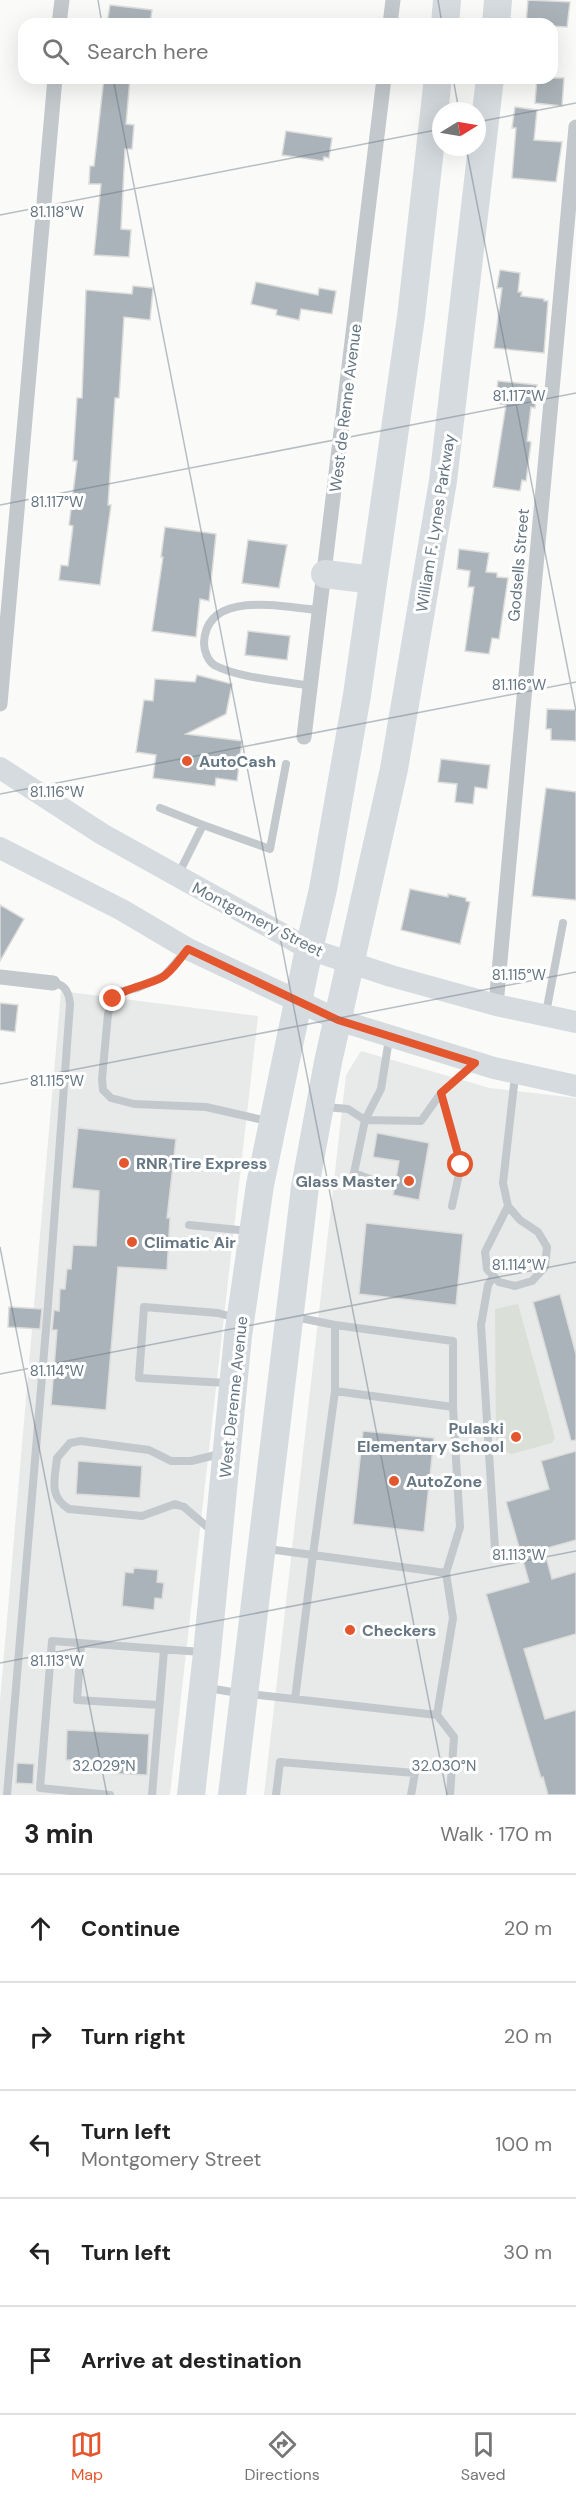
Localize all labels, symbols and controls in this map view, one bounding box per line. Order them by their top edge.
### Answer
search box [18,18,558,84]
icon: search [39,35,72,68]
text: Search here [87,37,208,66]
north arrow [432,102,486,156]
text: 81.118°W [30,202,85,222]
street label: West de Renne Avenue [325,323,366,493]
text: 81.117°W [492,386,546,406]
street label: William F. Lynes Parkway [411,432,460,614]
text: 81.117°W [30,492,84,512]
street label: Godsells Street [503,508,534,623]
text: 81.116°W [492,675,547,695]
place label: AutoCash [199,751,276,772]
marker: AutoCash [180,754,194,768]
text: 81.116°W [30,782,85,802]
street label: Montgomery Street [189,877,327,962]
text: 81.115°W [492,965,547,985]
route end [99,985,125,1011]
text: 81.115°W [30,1071,85,1091]
route start [447,1151,473,1177]
place label: RNR Tire Express [136,1153,267,1174]
marker: RNR Tire Express [117,1156,131,1170]
place label: Glass Master [295,1171,397,1192]
marker: Glass Master [402,1174,416,1188]
place label: Climatic Air [144,1232,236,1253]
marker: Climatic Air [125,1235,139,1249]
text: 81.114°W [492,1255,547,1275]
street label: West Derenne Avenue [215,1315,252,1479]
text: 81.114°W [30,1361,85,1381]
place label: Pulaski Elementary School [357,1418,504,1457]
marker: Pulaski Elementary School [509,1430,523,1444]
place label: AutoZone [406,1471,482,1492]
marker: AutoZone [387,1474,401,1488]
text: 81.113°W [492,1545,546,1565]
place label: Checkers [362,1620,436,1641]
marker: Checkers [343,1623,357,1637]
text: 81.113°W [30,1651,84,1671]
text: 32.029°N [72,1756,136,1776]
text: 32.030°N [412,1756,476,1776]
text: 3 min [24,1817,93,1851]
text: Walk · 170 m [440,1821,552,1847]
icon: ahead [24,1912,57,1945]
text: Continue [81,1914,180,1943]
text: 20 m [504,1915,552,1941]
icon: right [24,2020,57,2053]
text: Turn right [81,2022,186,2051]
text: 20 m [504,2023,552,2049]
text: Turn left [81,2117,171,2146]
icon: left [24,2128,57,2161]
text: 100 m [495,2131,552,2157]
text: Montgomery Street [81,2146,261,2172]
icon: left [24,2236,57,2269]
text: Turn left [81,2238,171,2267]
text: 30 m [503,2239,552,2265]
icon: arrive [24,2344,57,2377]
text: Arrive at destination [81,2346,302,2375]
tab: Map [70,2428,103,2485]
tab: Directions [244,2428,320,2485]
tab: Saved [461,2428,506,2485]

